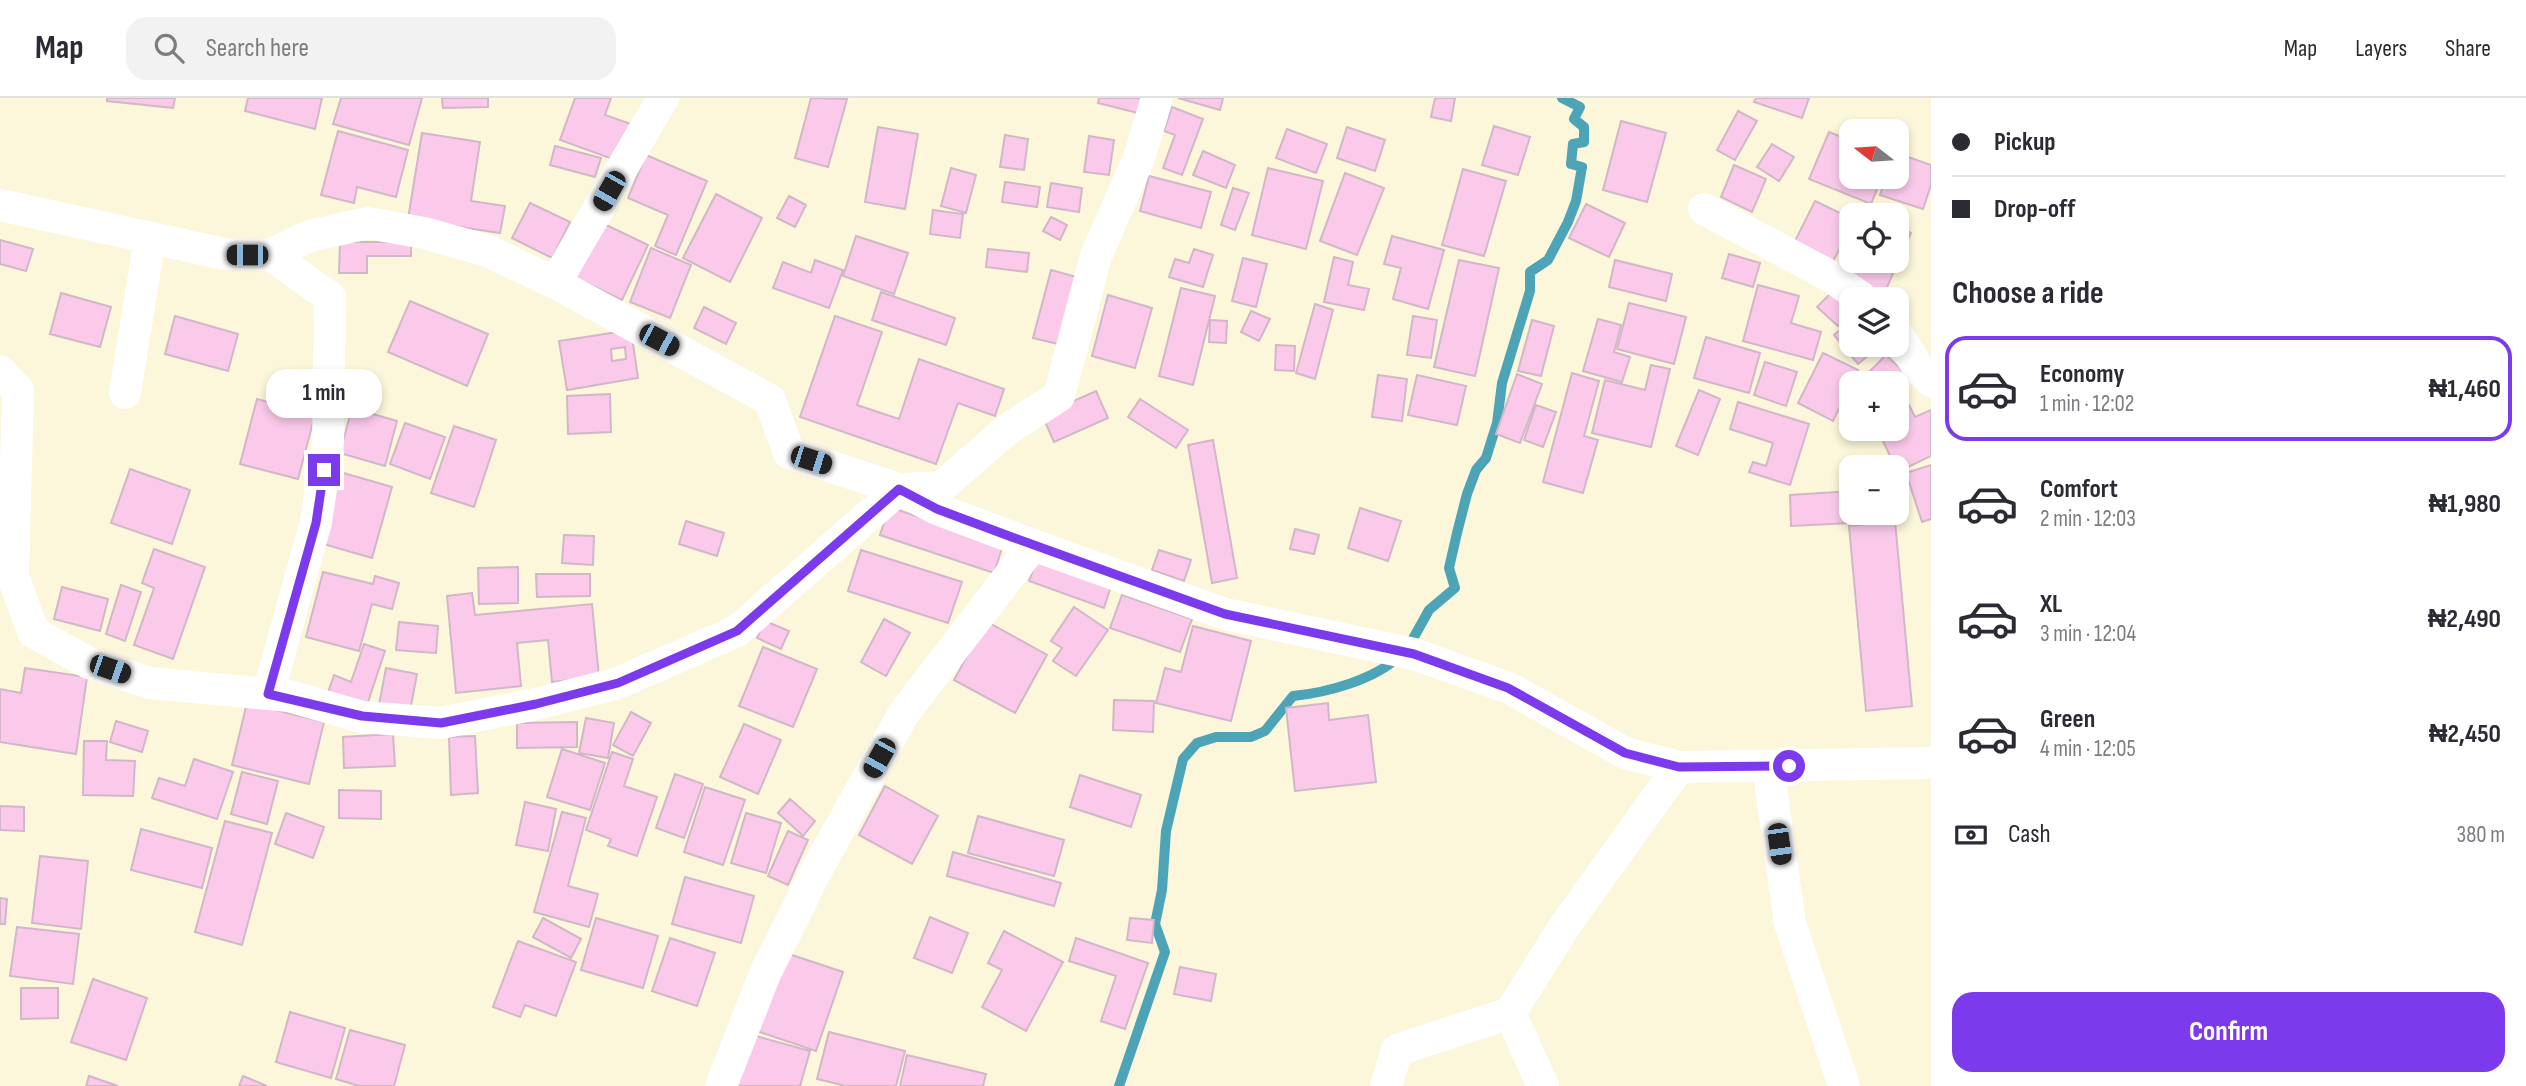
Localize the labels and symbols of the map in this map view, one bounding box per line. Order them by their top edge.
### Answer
north arrow [1839,119,1909,189]
car [590,168,629,214]
car [227,245,269,266]
car [636,321,683,359]
callout: 1 min [266,368,382,418]
car [788,444,835,476]
route end [308,454,340,486]
car [87,652,134,686]
car [860,735,899,781]
route start [1773,750,1805,782]
car [1766,822,1793,866]

